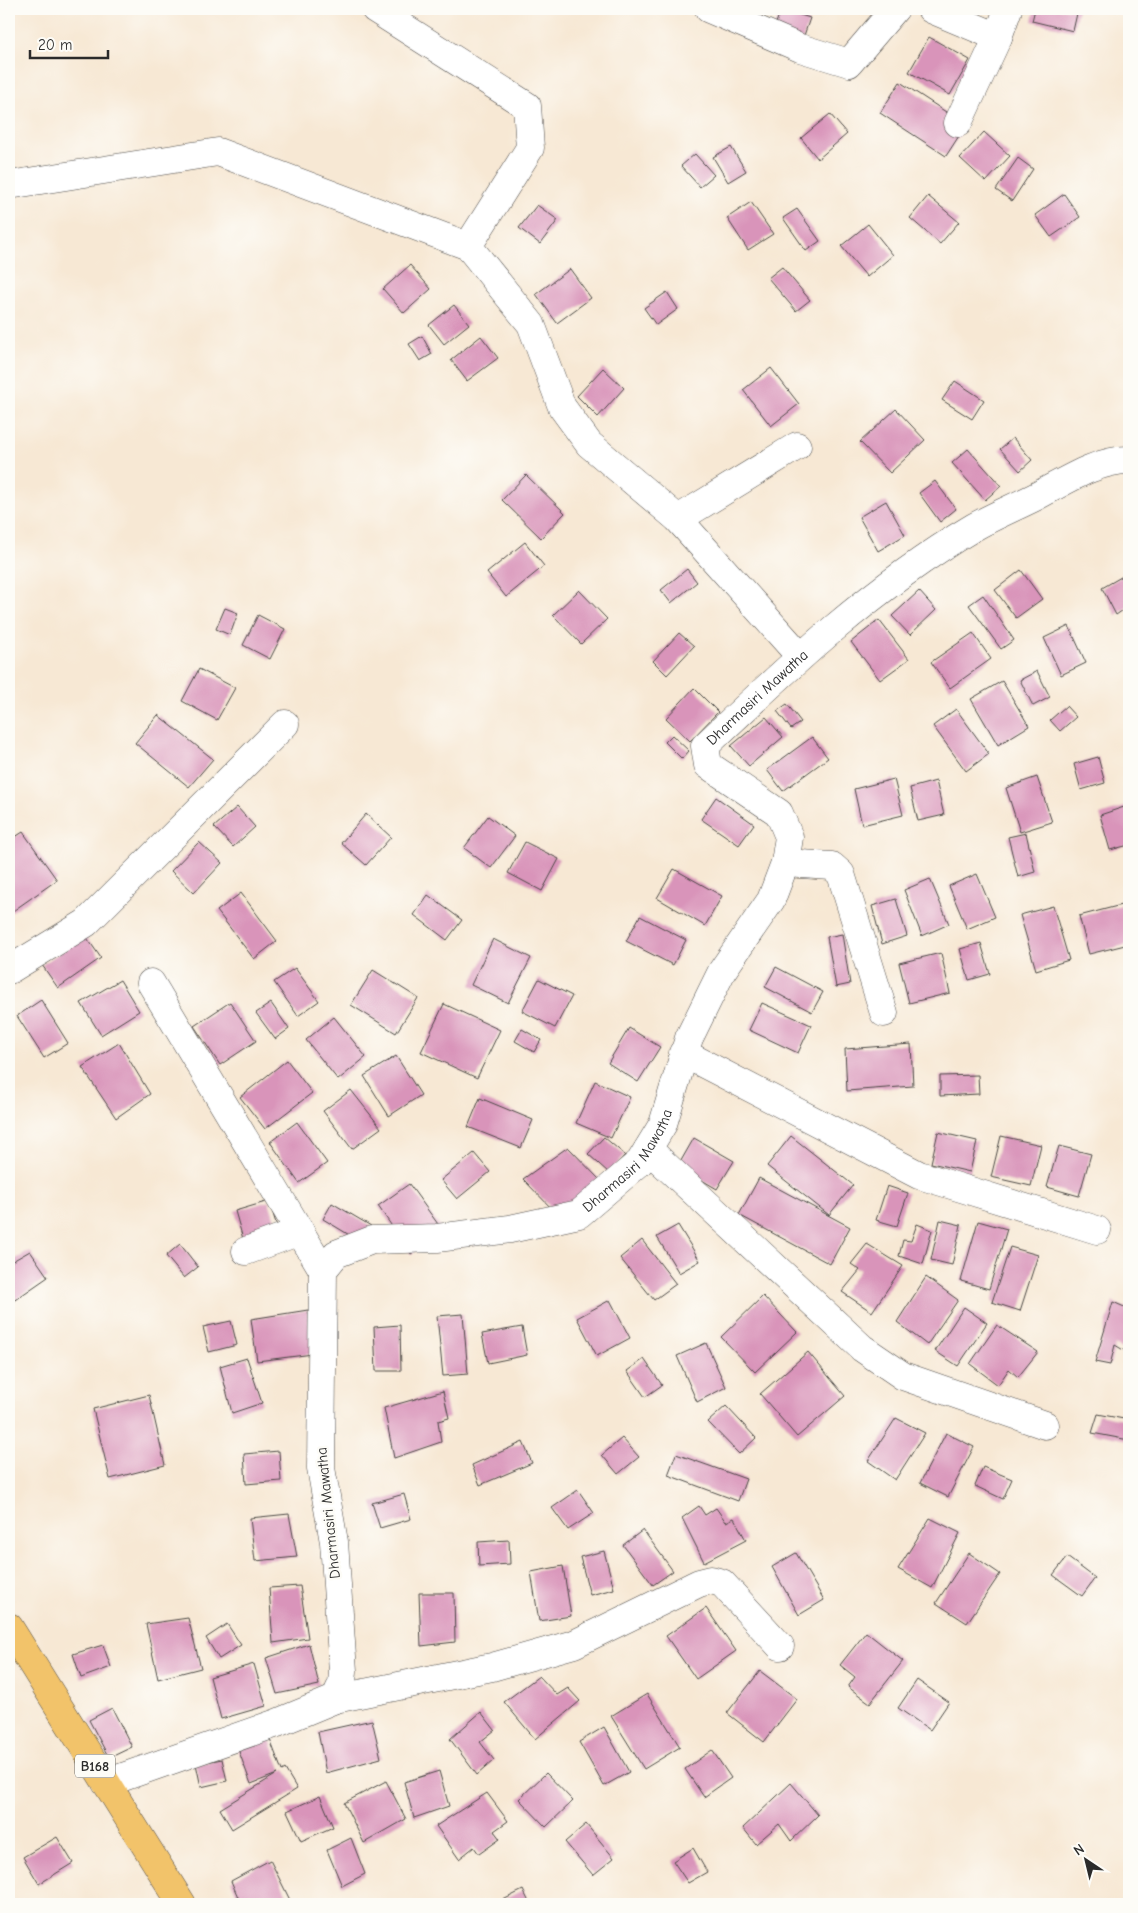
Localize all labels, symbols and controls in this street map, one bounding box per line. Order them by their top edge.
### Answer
scale bar [30,28,108,60]
text: 20 m [38,36,72,54]
street label: Dharmasiri Mawatha [703,646,812,749]
street label: Dharmasiri Mawatha [579,1107,676,1216]
street label: Dharmasiri Mawatha [312,1446,344,1580]
road number: B168 [75,1754,115,1778]
north arrow [1060,1836,1110,1886]
text: N [1070,1840,1087,1859]

